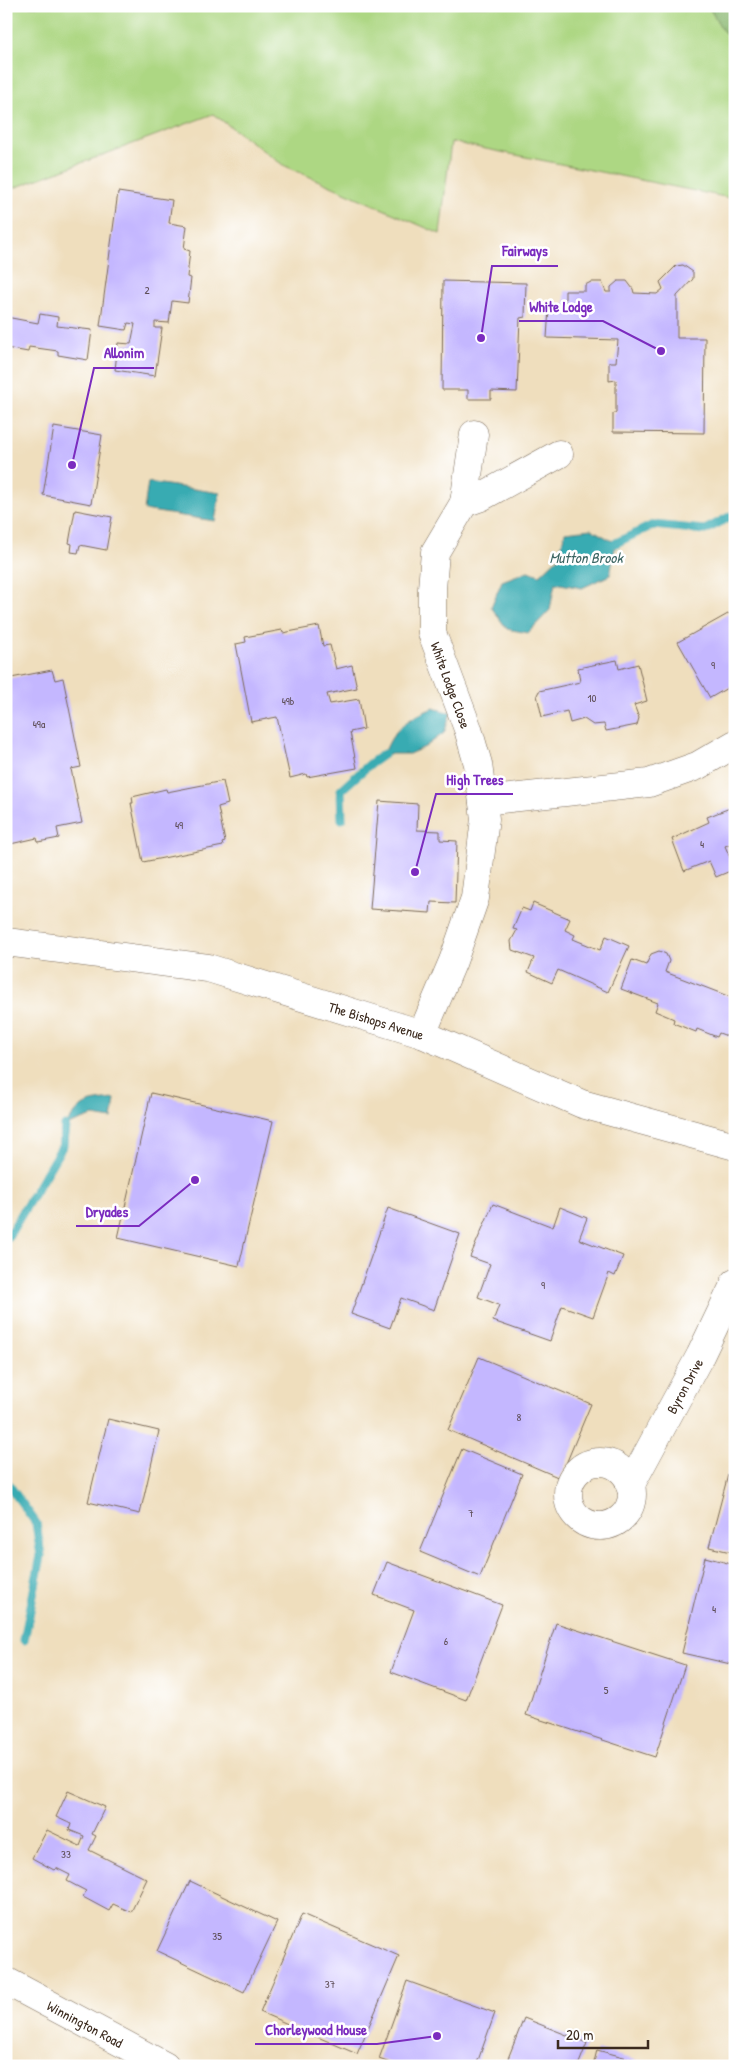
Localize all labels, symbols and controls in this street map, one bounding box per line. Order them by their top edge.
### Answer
callout: Fairways [492,236,558,266]
text: Fairways [501,240,548,262]
house number: 2 [144,283,150,297]
callout: White Lodge [519,291,603,321]
text: White Lodge [529,296,593,318]
callout: Allonim [94,338,154,368]
text: Allonim [104,342,144,363]
water label: Mutton Brook [549,547,624,568]
street label: White Lodge Close [426,639,476,732]
house number: 9 [711,658,715,672]
house number: 10 [588,691,597,705]
house number: 49b [282,694,295,708]
house number: 49a [33,717,46,731]
callout: High Trees [436,764,513,794]
text: High Trees [446,769,504,791]
house number: 49 [175,818,183,832]
house number: 4 [700,837,704,851]
street label: The Bishops Avenue [327,996,427,1044]
callout: Dryades [76,1196,139,1226]
text: Dryades [86,1201,129,1223]
house number: 9 [541,1278,545,1292]
street label: Byron Drive [661,1354,707,1417]
house number: 8 [517,1410,522,1424]
house number: 7 [468,1506,474,1520]
house number: 4 [712,1602,716,1616]
house number: 6 [444,1634,449,1648]
house number: 5 [604,1683,609,1697]
house number: 33 [61,1847,71,1861]
house number: 35 [212,1929,222,1943]
house number: 37 [325,1977,335,1991]
street label: Winnington Road [44,1995,127,2052]
callout: Chorleywood House [255,2014,377,2044]
scale bar [558,2017,648,2049]
text: Chorleywood House [265,2019,367,2041]
text: 20 m [566,2024,593,2045]

